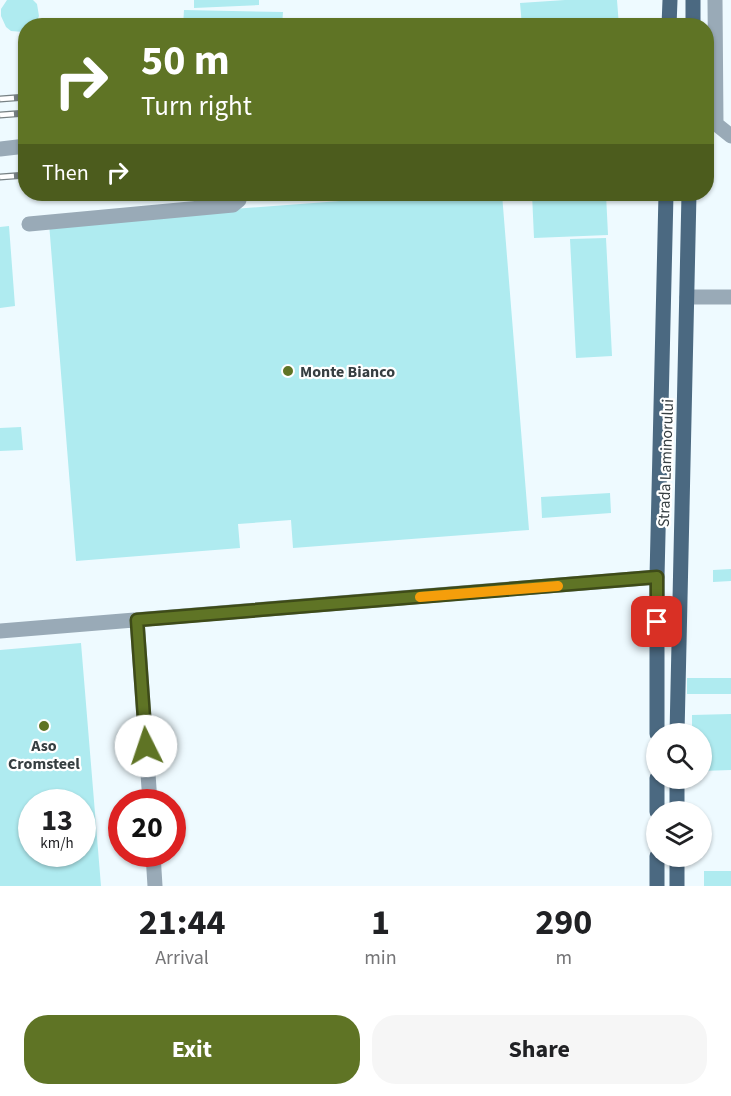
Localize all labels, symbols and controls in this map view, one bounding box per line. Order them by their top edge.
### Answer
text: 50 m [141,31,230,91]
icon: right [42,42,120,120]
text: Turn right [141,87,252,126]
icon: right [101,156,134,189]
text: Then [42,157,89,189]
place label: Monte Bianco [300,361,395,383]
marker: Monte Bianco [281,364,295,378]
street label: Strada Laminorului [653,398,679,528]
pin [631,596,682,647]
icon: arrive [640,605,673,638]
position arrow [114,714,178,778]
marker: Aso Cromsteel [37,719,51,733]
map controls [646,723,712,867]
button: search [646,723,712,789]
place label: Aso Cromsteel [8,735,80,775]
speed limit sign: 20 [108,789,186,867]
text: 13 [41,799,73,842]
button: layers [646,801,712,867]
text: km/h [40,833,74,854]
text: 21:44 [139,897,226,948]
text: 1 [371,897,390,948]
text: 290 [535,897,592,948]
text: Arrival [155,944,209,972]
text: min [364,944,397,972]
text: m [555,944,572,972]
button: Exit [24,1015,360,1084]
button: Share [372,1015,707,1084]

